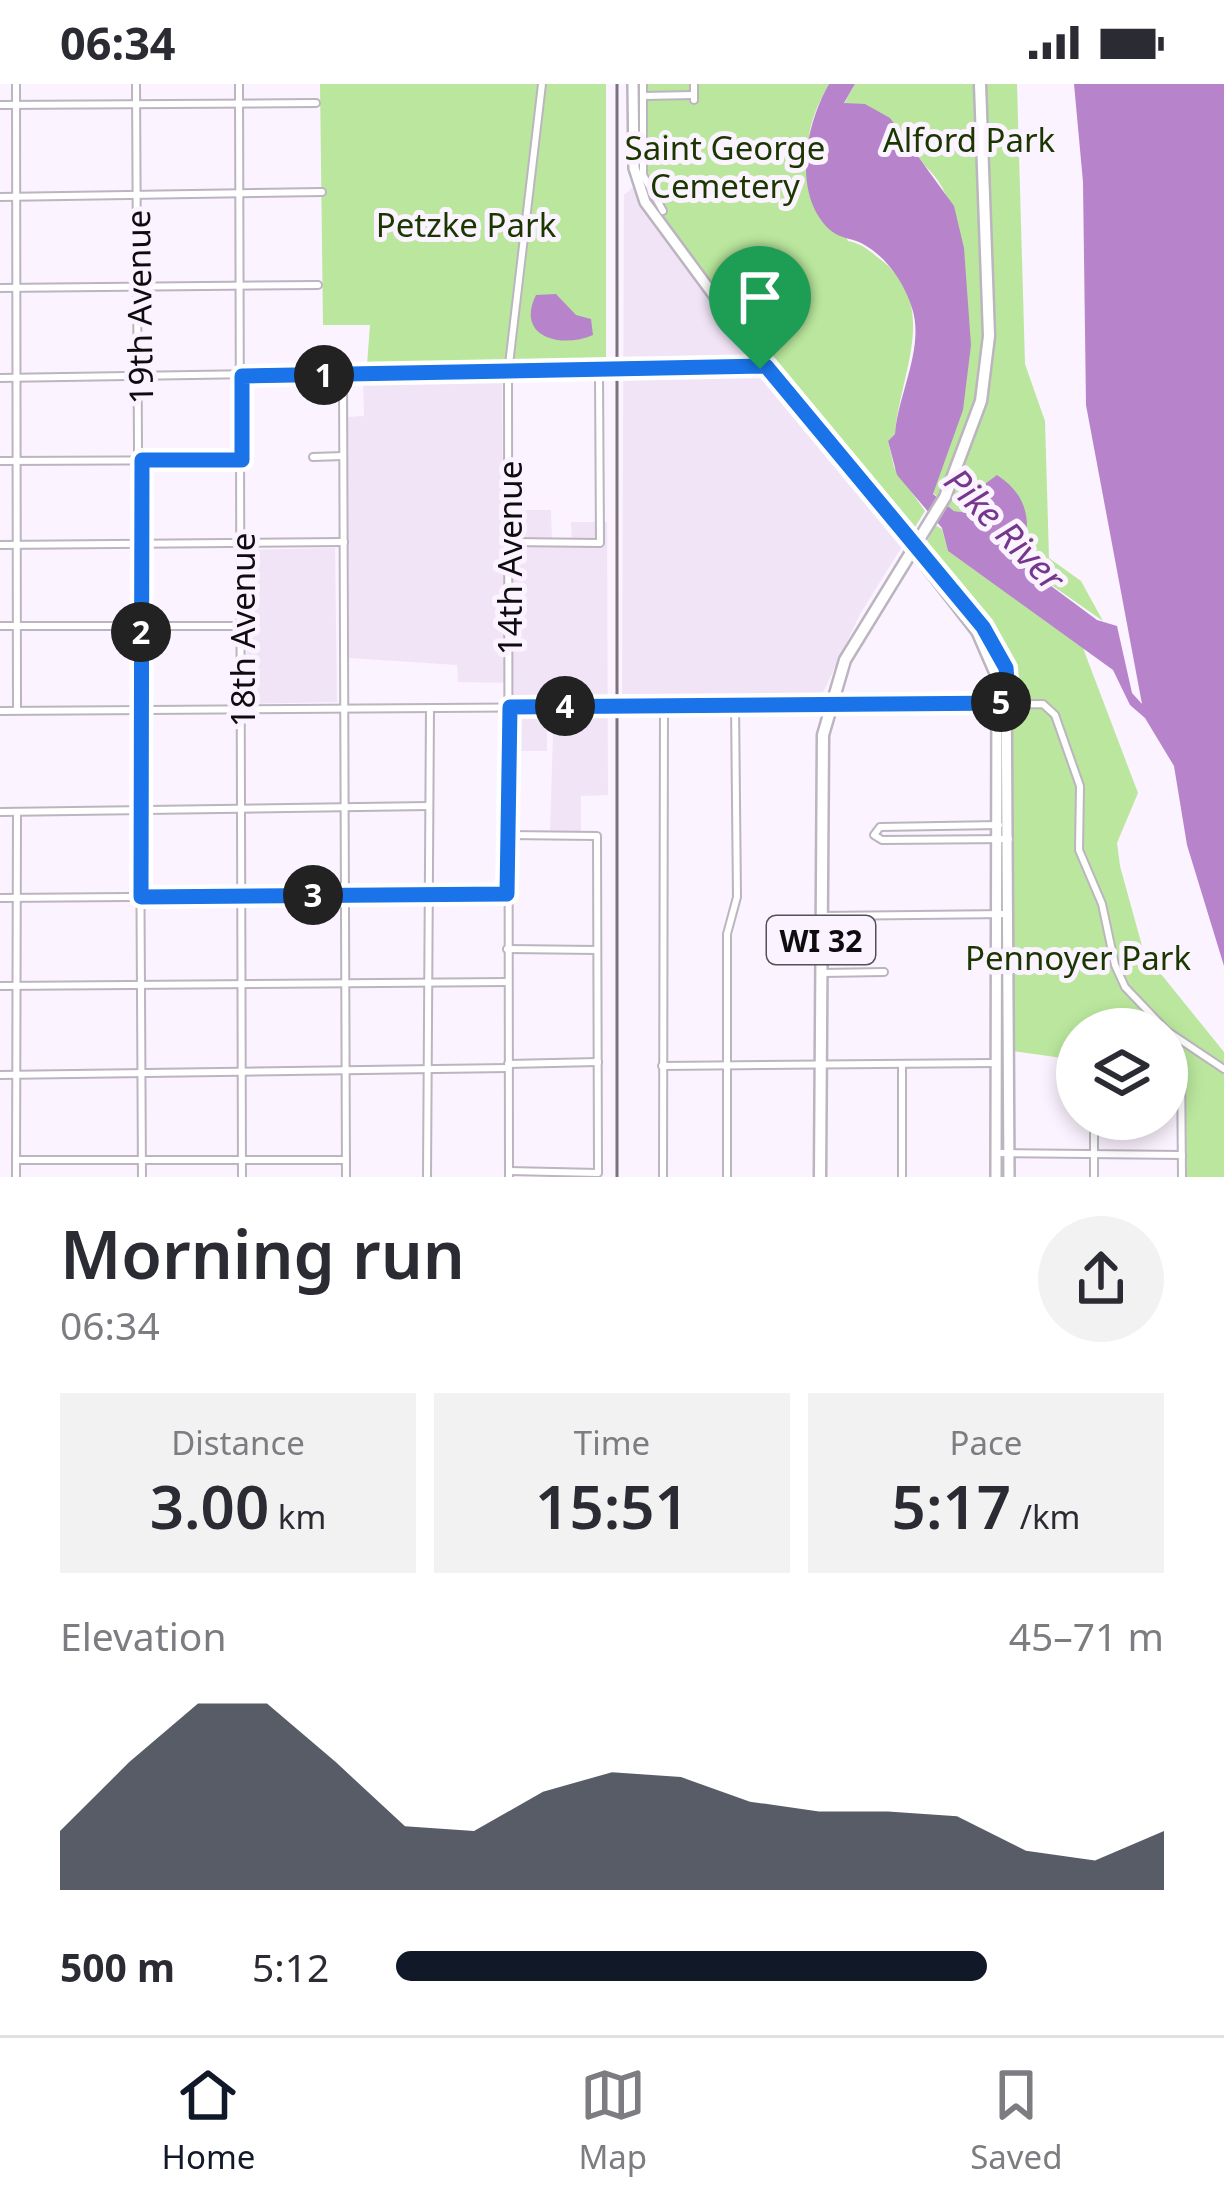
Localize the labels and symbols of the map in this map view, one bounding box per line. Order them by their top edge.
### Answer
park label: Alford Park [883,117,1056,162]
park label: Saint George Cemetery [625,125,825,208]
park label: Petzke Park [376,202,557,247]
street label: 19th Avenue [115,209,163,405]
pin [709,246,811,369]
pin: 1 [294,345,354,405]
water label: Pike River [934,457,1077,602]
street label: 14th Avenue [487,461,532,655]
street label: 18th Avenue [220,533,265,727]
pin: 2 [111,602,171,662]
pin: 5 [971,672,1031,732]
pin: 4 [535,676,595,736]
pin: 3 [283,865,343,925]
road number: WI 32 [767,916,875,964]
park label: Pennoyer Park [965,935,1191,980]

